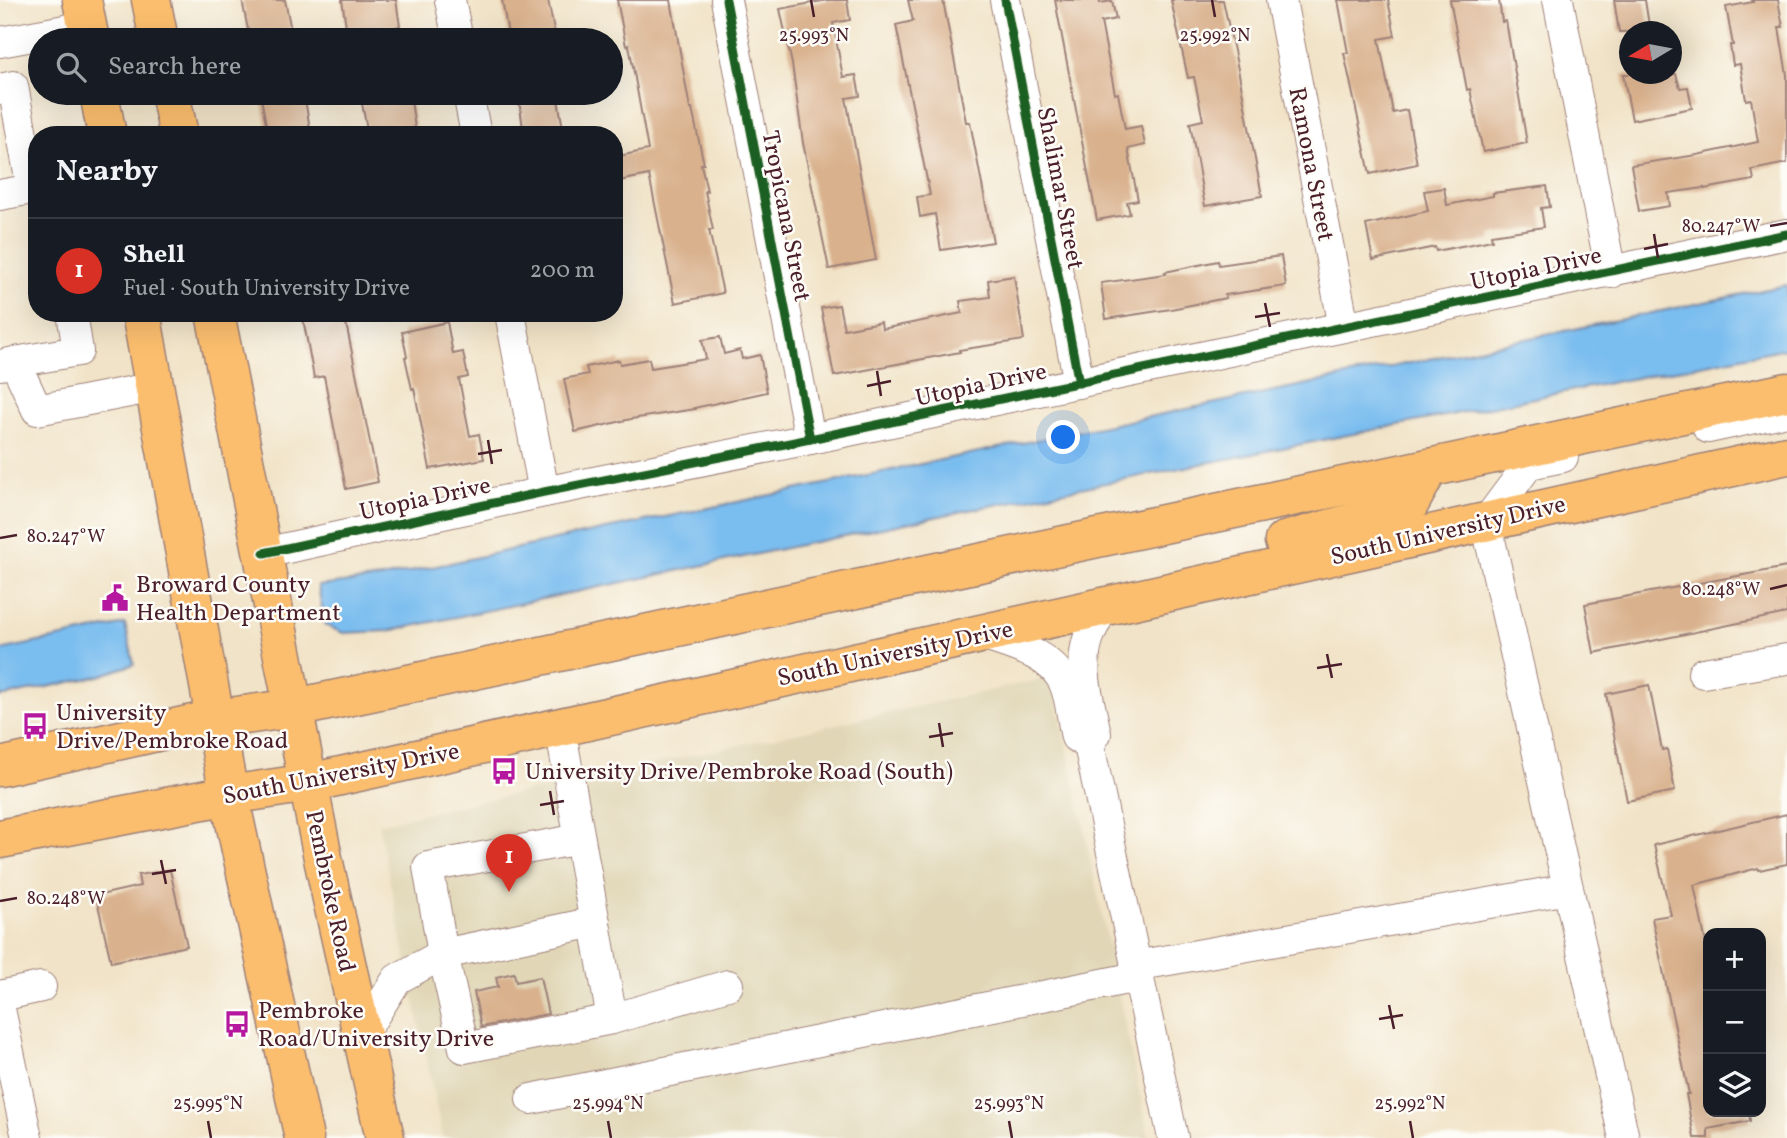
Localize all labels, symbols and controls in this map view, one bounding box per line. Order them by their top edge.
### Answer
north arrow [1619,21,1682,84]
text: 25.993°N [779,24,849,49]
text: 25.992°N [1180,24,1250,49]
search box [28,28,623,105]
icon: search [52,48,90,86]
text: Search here [108,49,241,85]
street label: Ramona Street [1278,84,1342,244]
street label: Shalimar Street [1027,104,1091,273]
street label: Tropicana Street [752,128,818,305]
text: Nearby [56,151,158,193]
text: 80.247°W [1682,215,1760,240]
text: Shell [123,237,185,273]
street label: Utopia Drive [1468,239,1605,300]
text: 1 [74,255,84,287]
text: 200 m [530,255,595,287]
text: Fuel · South University Drive [123,273,410,305]
street label: Utopia Drive [913,355,1050,416]
your location [1046,420,1080,454]
street label: Utopia Drive [357,469,494,530]
street label: South University Drive [1328,488,1569,576]
text: 80.247°W [27,525,105,550]
place label: Broward County Health Department [136,569,341,631]
text: 80.248°W [1682,578,1760,603]
public building icon: Broward County Health Department [100,583,130,613]
street label: South University Drive [774,613,1016,697]
place label: University Drive/Pembroke Road [56,697,288,759]
bus stop icon: University Drive/Pembroke Road [20,711,50,741]
street label: South University Drive [220,735,463,815]
bus stop icon: University Drive/Pembroke Road (South) [489,756,519,786]
place label: University Drive/Pembroke Road (South) [525,756,953,790]
street label: Pembroke Road [295,807,363,976]
pin: 1 [486,834,532,892]
text: 80.248°W [27,887,105,912]
map controls [1703,928,1766,1117]
button: + [1703,928,1766,991]
button: − [1703,991,1766,1054]
place label: Pembroke Road/University Drive [258,995,494,1057]
bus stop icon: Pembroke Road/University Drive [222,1009,252,1039]
button: layers [1703,1054,1766,1117]
text: 25.995°N [173,1092,243,1117]
text: 25.994°N [572,1092,644,1117]
text: 25.993°N [974,1092,1044,1117]
text: 25.992°N [1375,1092,1445,1117]

